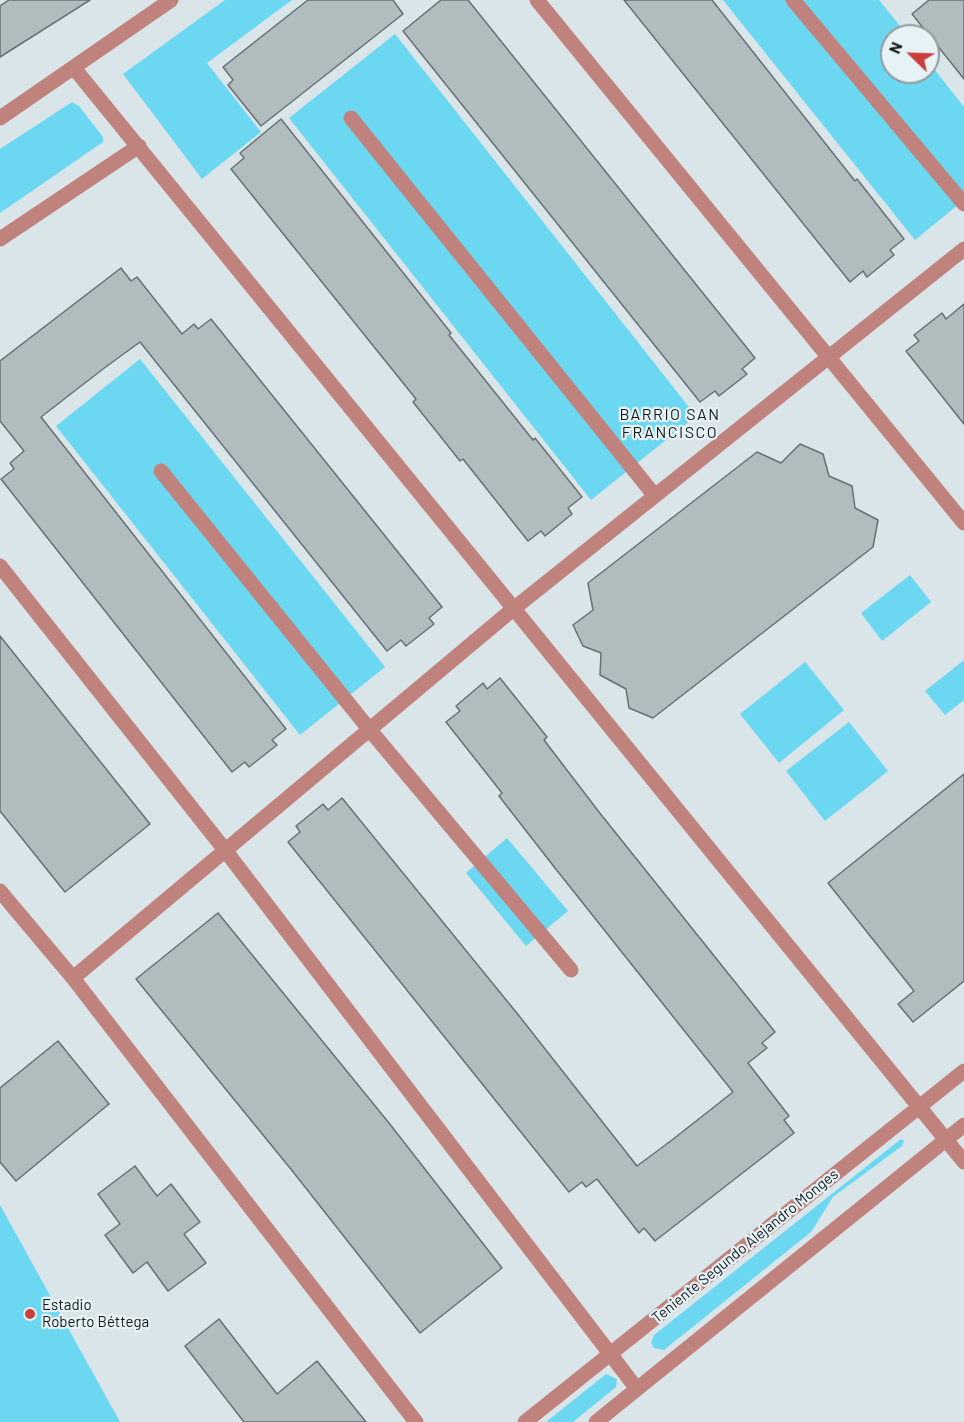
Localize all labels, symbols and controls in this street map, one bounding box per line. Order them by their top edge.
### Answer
north arrow [880,24,940,84]
text: N [884,39,906,56]
district label: BARRIO SAN FRANCISCO [619,405,721,443]
street label: Teniente Segundo Alejandro Monges [648,1165,842,1327]
place label: Estadio Roberto Béttega [42,1296,149,1331]
marker: Estadio Roberto Béttega [23,1307,37,1321]

